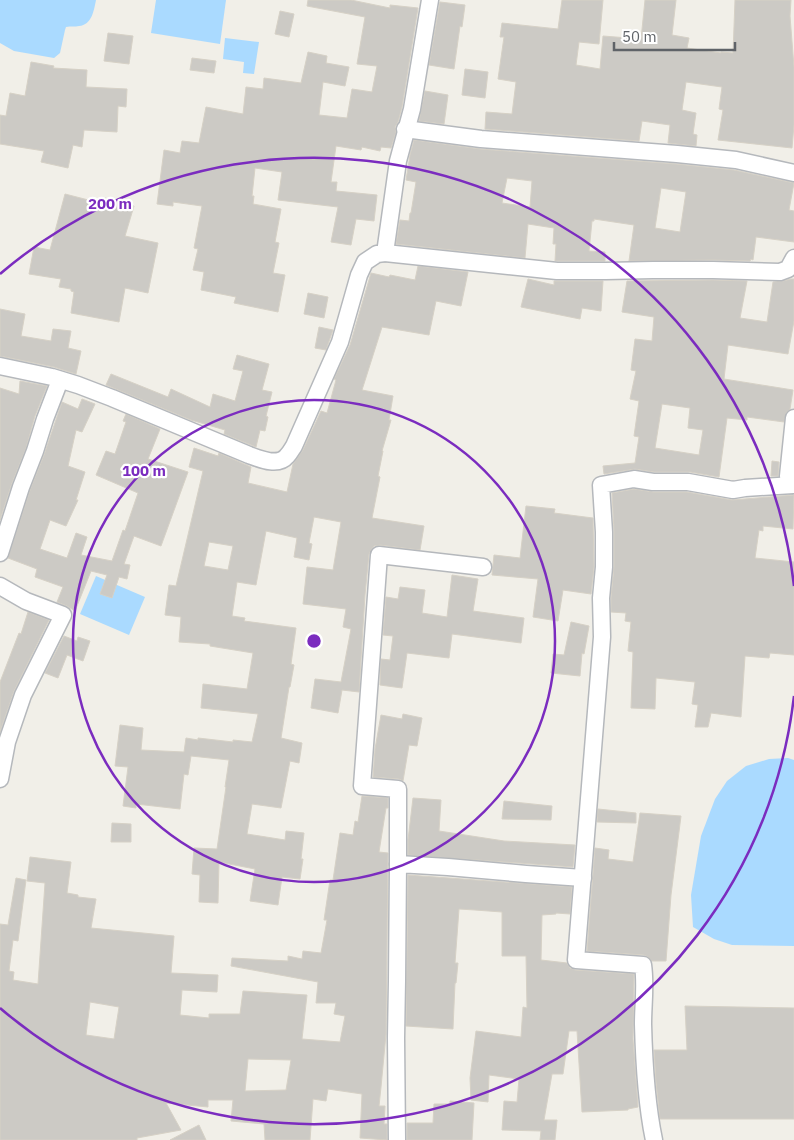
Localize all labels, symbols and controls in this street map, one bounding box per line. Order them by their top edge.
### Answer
scale bar [614,20,735,52]
text: 50 m [622,27,657,46]
text: 200 m [88,194,132,213]
text: 100 m [122,461,166,480]
centre of rings [305,632,323,650]

